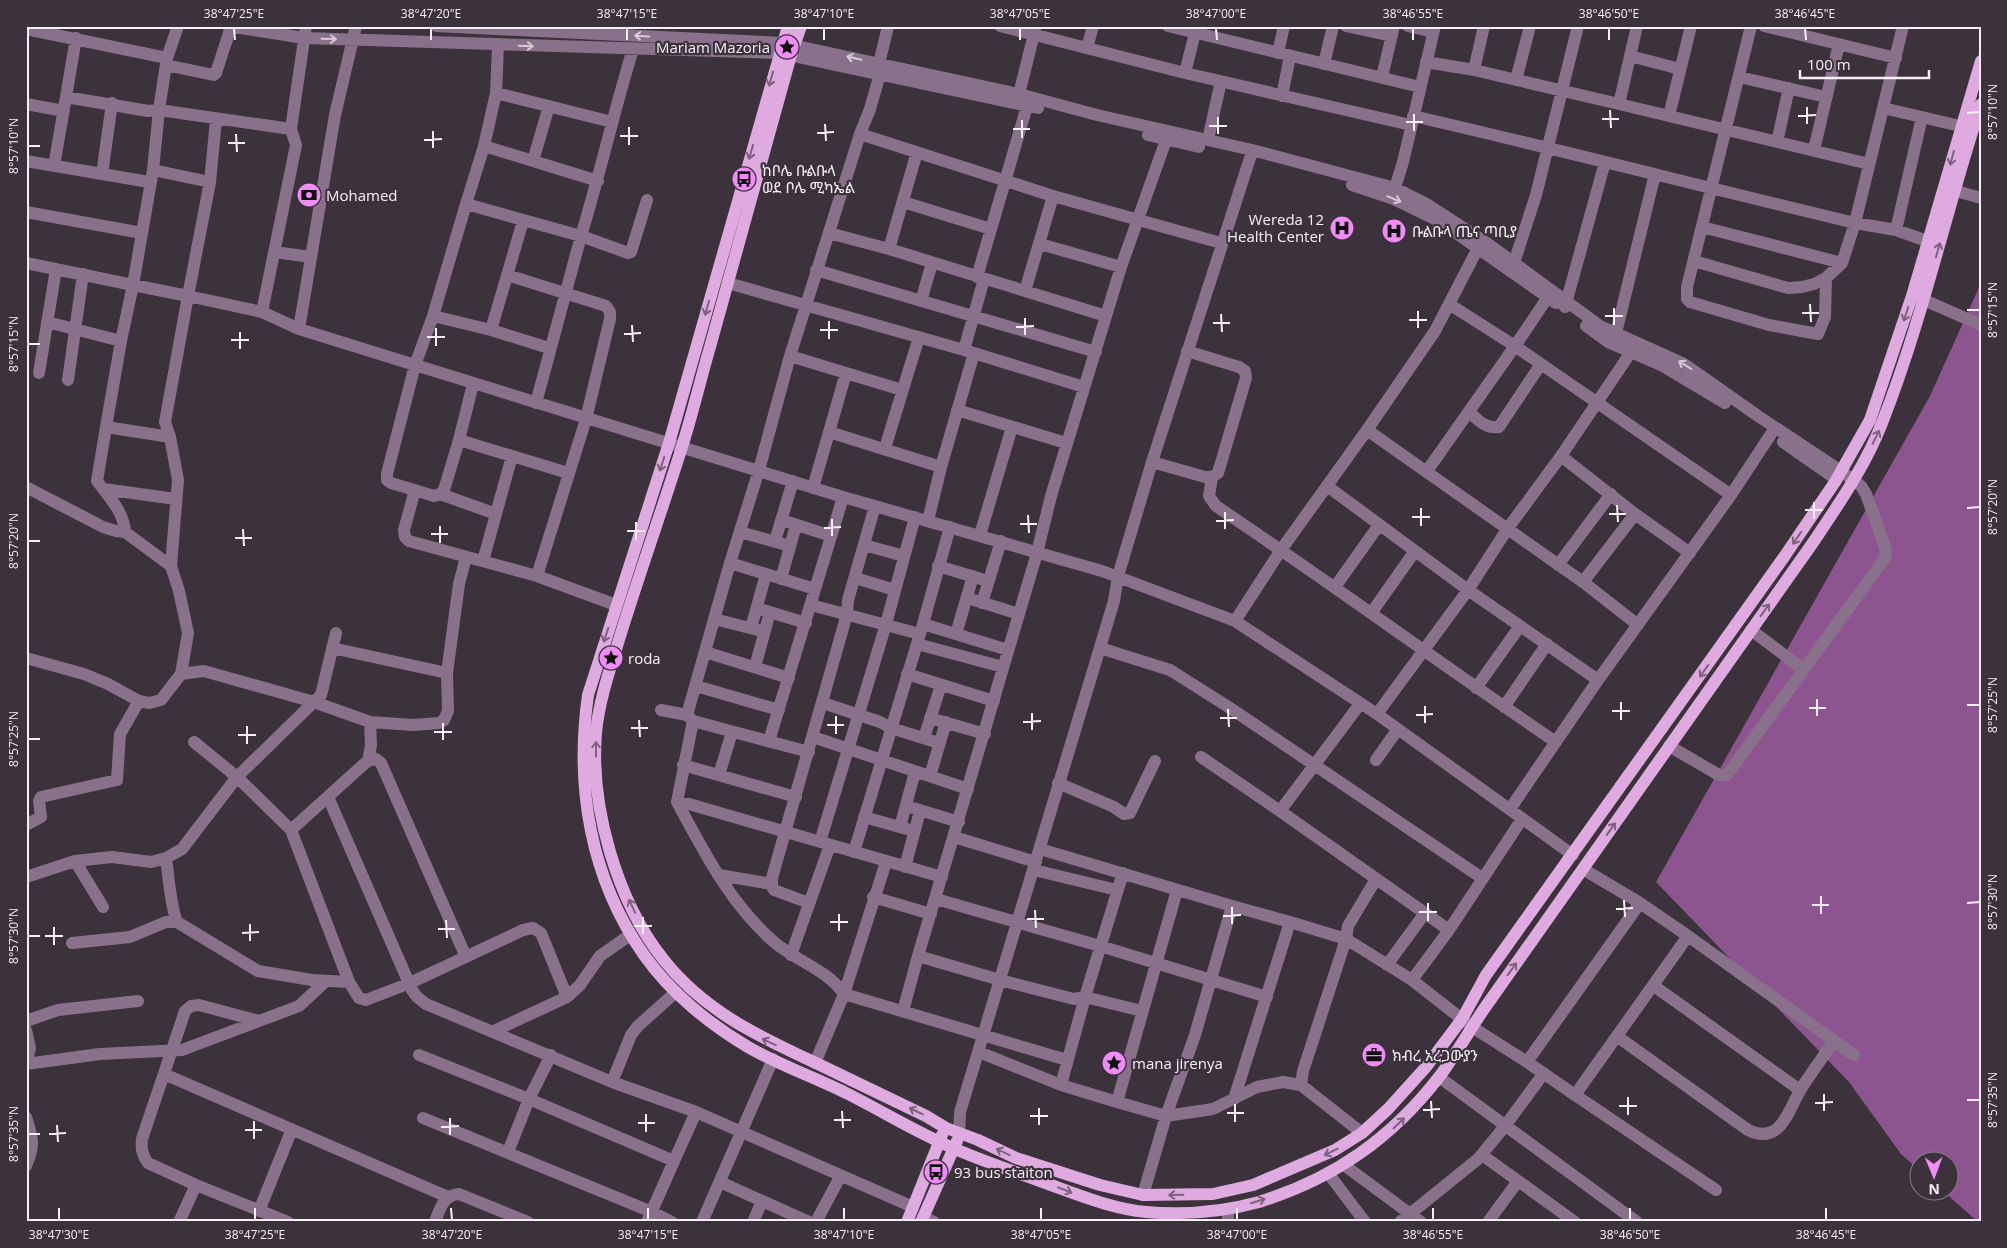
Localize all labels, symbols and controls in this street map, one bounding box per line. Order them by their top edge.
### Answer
text: 38°47'25"E [204,5,264,22]
text: 38°47'20"E [401,5,461,22]
text: 38°47'15"E [597,5,657,22]
text: 38°47'10"E [794,5,854,22]
text: 38°47'05"E [990,5,1050,22]
text: 38°47'00"E [1186,5,1246,22]
text: 38°46'55"E [1383,5,1443,22]
text: 38°46'50"E [1579,5,1639,22]
text: 38°46'45"E [1775,5,1835,22]
one-way arrow [634,31,650,41]
one-way arrow [320,34,336,44]
place icon: Mariam Mazoria [774,34,800,60]
place label: Mariam Mazoria [656,37,770,57]
one-way arrow [518,42,534,51]
scale bar [1800,48,1928,80]
one-way arrow [846,53,862,62]
text: 100 m [1807,54,1851,74]
one-way arrow [766,71,776,87]
text: 8°57'10"N [1984,84,2001,140]
text: 8°57'10"N [5,118,22,174]
one-way arrow [746,143,756,159]
one-way arrow [1946,150,1956,166]
place label: ከቦሌ ቡልቡላ ወደ ቦሌ ሚካኤል [762,160,855,197]
bus stop icon: ከቦሌ ቡልቡላ ወደ ቦሌ ሚካኤል [731,166,757,192]
bank icon: Mohamed [296,182,322,208]
place label: Mohamed [326,185,398,205]
one-way arrow [1386,195,1401,205]
place label: Wereda 12 Health Center [1227,209,1324,246]
hospital icon: Wereda 12 Health Center [1329,215,1355,241]
hospital icon: ቡልቡላ ጤና ጣቢያ [1381,218,1407,244]
place label: ቡልቡላ ጤና ጣቢያ [1412,221,1517,241]
one-way arrow [1934,242,1943,258]
text: 8°57'15"N [1984,282,2001,338]
one-way arrow [701,299,711,315]
one-way arrow [1900,306,1910,322]
text: 8°57'15"N [5,316,22,372]
one-way arrow [1678,360,1692,370]
one-way arrow [1871,430,1881,445]
one-way arrow [657,456,666,471]
text: 8°57'20"N [1984,479,2001,535]
text: 8°57'20"N [5,513,22,569]
one-way arrow [1792,530,1802,544]
one-way arrow [1760,603,1770,617]
one-way arrow [601,627,610,642]
place icon: roda [598,645,624,671]
place label: roda [628,648,661,668]
one-way arrow [1699,664,1709,678]
text: 8°57'25"N [1984,677,2001,733]
text: 8°57'25"N [5,711,22,767]
one-way arrow [591,741,601,758]
one-way arrow [1606,822,1616,836]
text: 8°57'30"N [1984,874,2001,930]
one-way arrow [626,899,636,914]
text: 8°57'30"N [5,908,22,964]
one-way arrow [1507,962,1517,976]
one-way arrow [762,1036,777,1046]
office icon: ክብረ አረጋውያን [1361,1042,1387,1068]
place label: ክብረ አረጋውያን [1392,1045,1478,1065]
place icon: mana jirenya [1101,1050,1127,1076]
place label: mana jirenya [1132,1053,1223,1073]
text: 8°57'35"N [1984,1072,2001,1128]
text: 8°57'35"N [5,1106,22,1162]
one-way arrow [909,1106,924,1116]
one-way arrow [1392,1117,1404,1129]
one-way arrow [996,1147,1011,1157]
one-way arrow [1324,1148,1339,1157]
north arrow [1910,1150,1960,1200]
bus stop icon: 93 bus staiton [923,1159,949,1185]
place label: 93 bus staiton [954,1162,1053,1182]
text: N [1928,1180,1940,1199]
one-way arrow [1057,1186,1072,1195]
one-way arrow [1169,1190,1185,1199]
one-way arrow [1250,1196,1266,1206]
text: 38°47'30"E [29,1226,89,1243]
text: 38°47'25"E [225,1226,285,1243]
text: 38°47'20"E [422,1226,482,1243]
text: 38°47'15"E [618,1226,678,1243]
text: 38°47'10"E [814,1226,874,1243]
text: 38°47'05"E [1011,1226,1071,1243]
text: 38°47'00"E [1207,1226,1267,1243]
text: 38°46'55"E [1403,1226,1463,1243]
text: 38°46'50"E [1600,1226,1660,1243]
text: 38°46'45"E [1796,1226,1856,1243]

